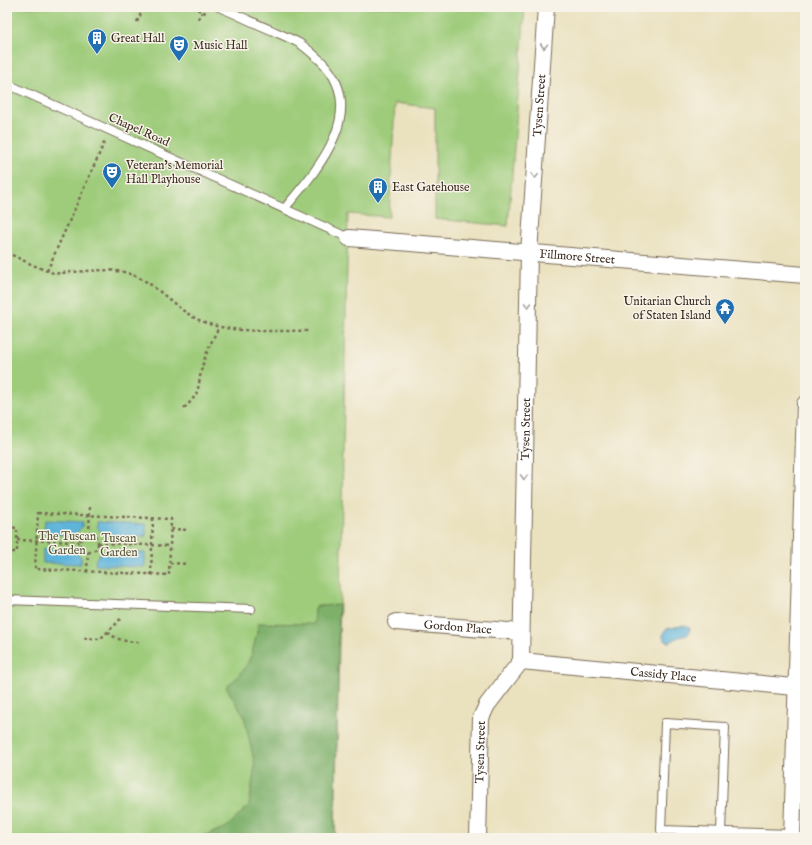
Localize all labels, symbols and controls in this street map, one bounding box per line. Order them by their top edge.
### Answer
building icon: Great Hall [86,27,108,55]
place label: Great Hall [111,31,165,46]
theatre icon: Music Hall [168,34,190,62]
place label: Music Hall [193,38,248,53]
one-way arrow [539,43,548,49]
street label: Tysen Street [530,74,549,137]
street label: Chapel Road [106,110,172,151]
place label: Veteran’s Memorial Hall Playhouse [125,158,224,187]
theatre icon: Veteran’s Memorial Hall Playhouse [101,161,123,189]
one-way arrow [530,173,539,179]
building icon: East Gatehouse [367,176,389,204]
place label: East Gatehouse [392,180,470,195]
street label: Fillmore Street [539,246,615,267]
place label: Unitarian Church of Staten Island [623,294,712,323]
temple icon: Unitarian Church of Staten Island [714,297,736,325]
one-way arrow [524,302,532,308]
street label: Tysen Street [517,398,534,460]
one-way arrow [520,474,528,480]
park label: The Tuscan Garden [38,529,97,558]
park label: Tuscan Garden [100,531,138,560]
street label: Gordon Place [423,617,493,637]
street label: Cassidy Place [630,664,698,685]
street label: Tysen Street [472,721,488,784]

